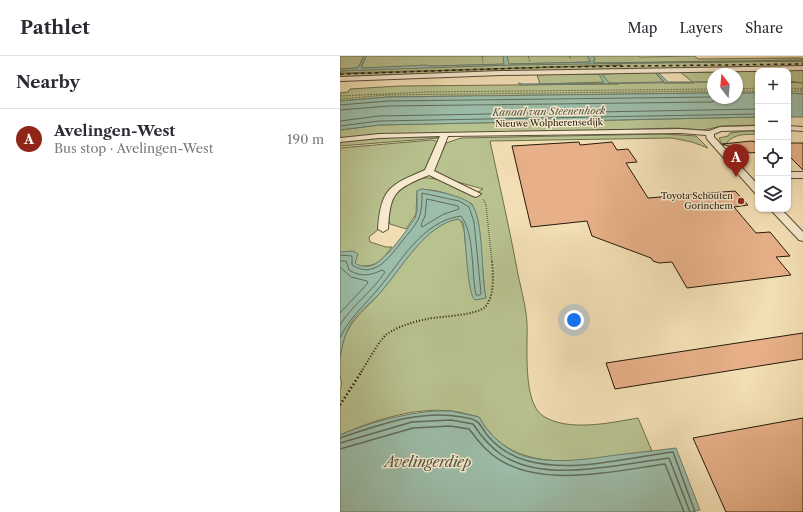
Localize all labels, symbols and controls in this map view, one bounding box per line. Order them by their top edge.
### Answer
text: Pathlet [20,16,90,39]
text: Map [627,19,657,37]
text: Layers [679,19,723,37]
text: Share [745,19,783,37]
north arrow [707,68,743,104]
map controls [755,68,791,212]
button: + [755,68,791,104]
text: Nearby [16,72,80,92]
water label: Kanaal van Steenenhoek [491,104,606,119]
button: − [755,104,791,140]
street label: Nieuwe Wolpherensedijk [495,116,604,129]
text: Avelingen-West [54,121,175,140]
text: A [24,131,34,147]
text: 190 m [287,131,324,147]
text: Bus stop · Avelingen-West [54,140,213,156]
button: locate [755,140,791,176]
pin: A [723,144,749,177]
button: layers [755,176,791,212]
place label: Toyota Schouten Gorinchem [661,190,734,211]
marker: Toyota Schouten Gorinchem [736,196,746,206]
your location [564,310,584,330]
water label: Avelingerdiep [383,453,472,471]

